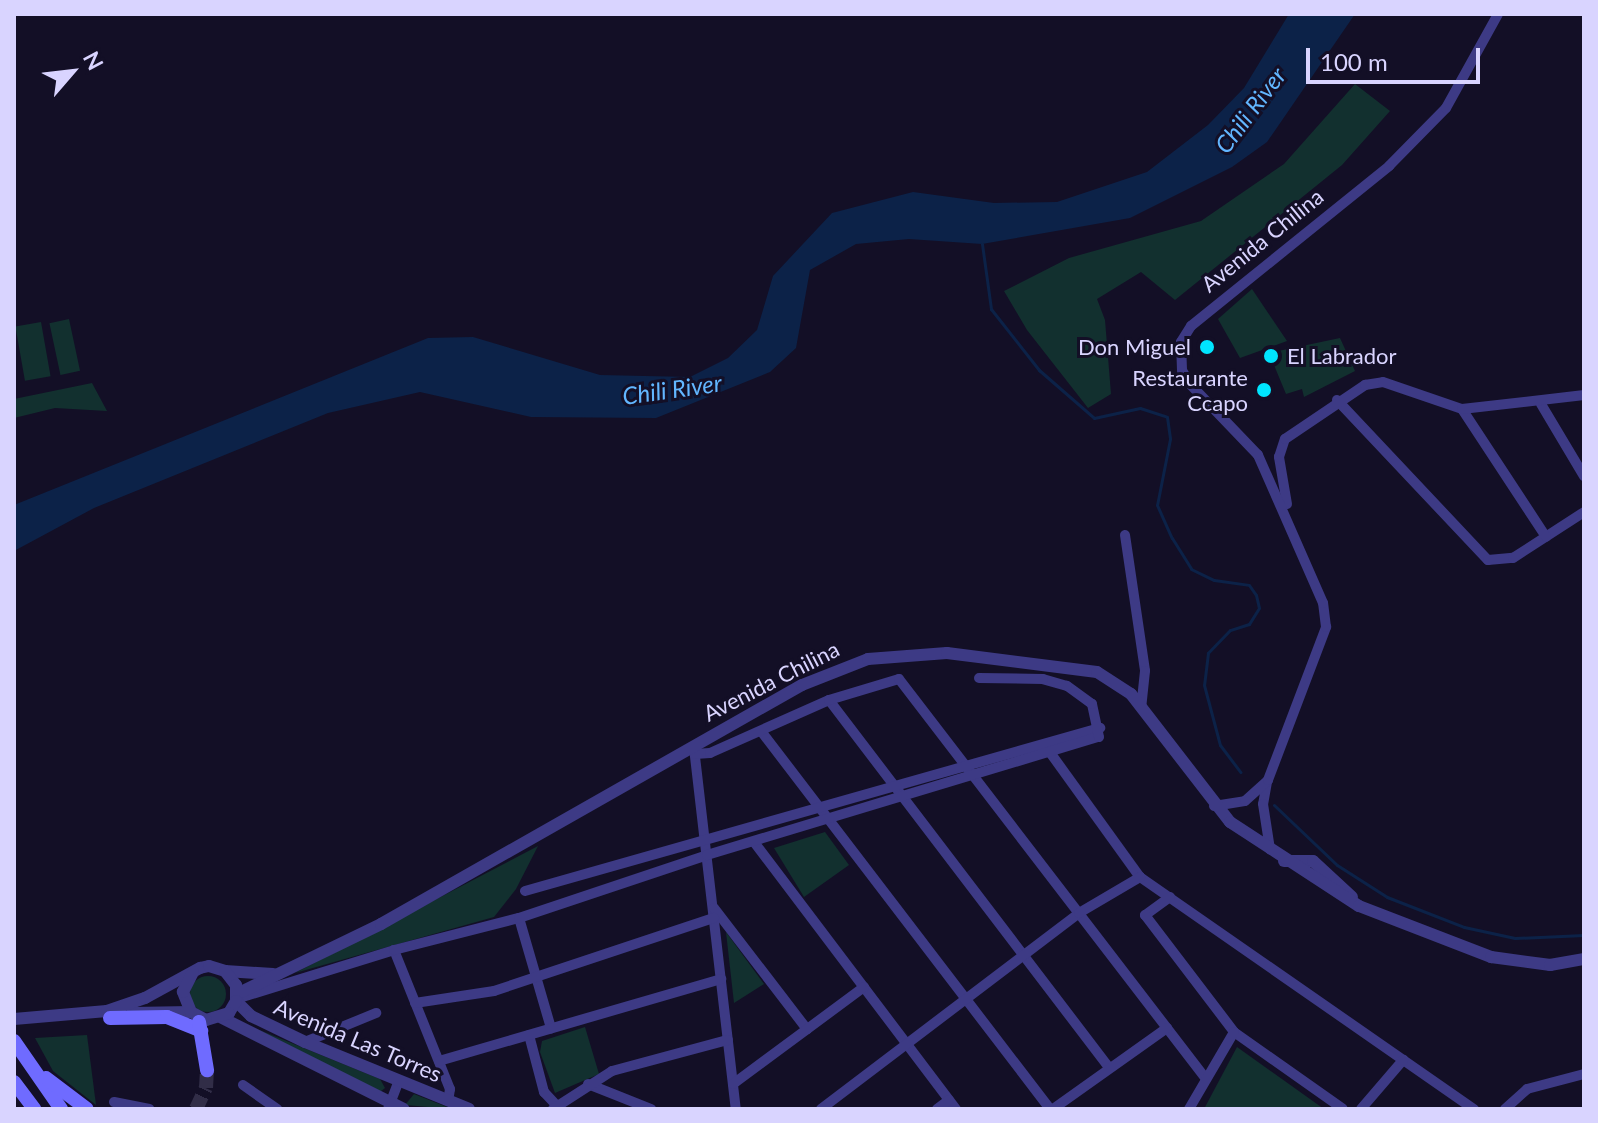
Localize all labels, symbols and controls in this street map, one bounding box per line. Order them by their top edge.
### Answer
north arrow [32,32,112,112]
scale bar [1310,32,1484,82]
text: N [78,47,110,74]
text: 100 m [1320,47,1388,76]
water label: Chili River [1208,61,1292,159]
street label: Avenida Chilina [1196,183,1328,297]
place label: Don Miguel [1078,334,1191,360]
marker: Don Miguel [1198,338,1216,356]
place label: El Labrador [1287,343,1397,369]
marker: El Labrador [1262,347,1280,365]
place label: Restaurante Ccapo [1132,364,1248,416]
water label: Chili River [620,368,724,410]
marker: Restaurante Ccapo [1255,381,1273,399]
street label: Avenida Chilina [699,635,843,727]
street label: Avenida Las Torres [270,993,446,1087]

